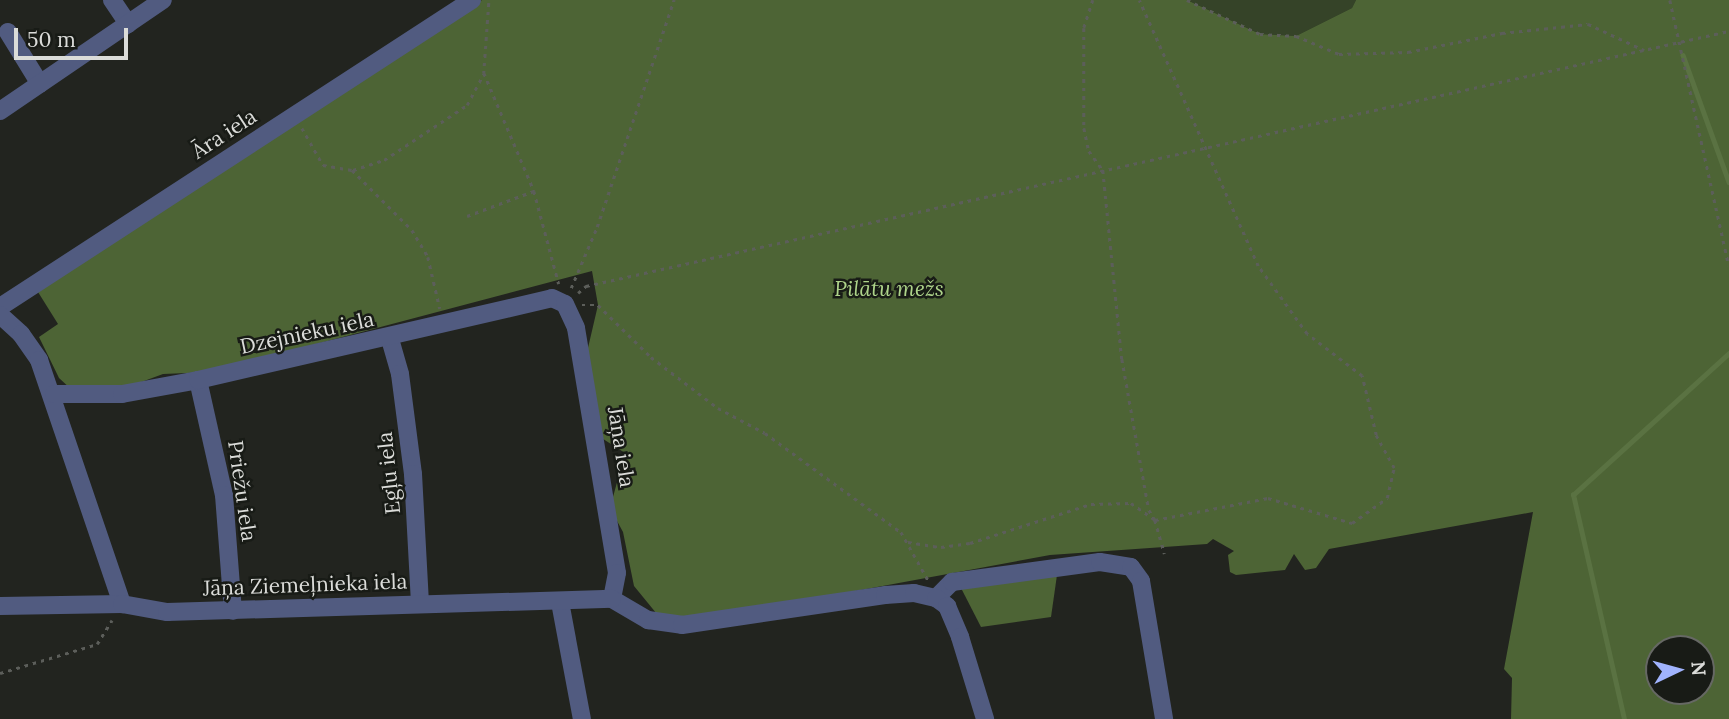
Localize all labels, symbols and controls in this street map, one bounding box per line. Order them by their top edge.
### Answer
scale bar [18,14,131,58]
text: 50 m [27,26,76,53]
street label: Āra iela [187,104,261,164]
park label: Pilātu mežs [834,276,944,302]
street label: Dzejnieku iela [238,307,376,359]
street label: Jāņa iela [602,405,640,489]
street label: Egļu iela [372,431,406,515]
street label: Priežu iela [222,439,262,543]
street label: Jāņa Ziemeļnieka iela [202,569,408,601]
north arrow [1645,635,1715,705]
text: N [1686,660,1712,677]

